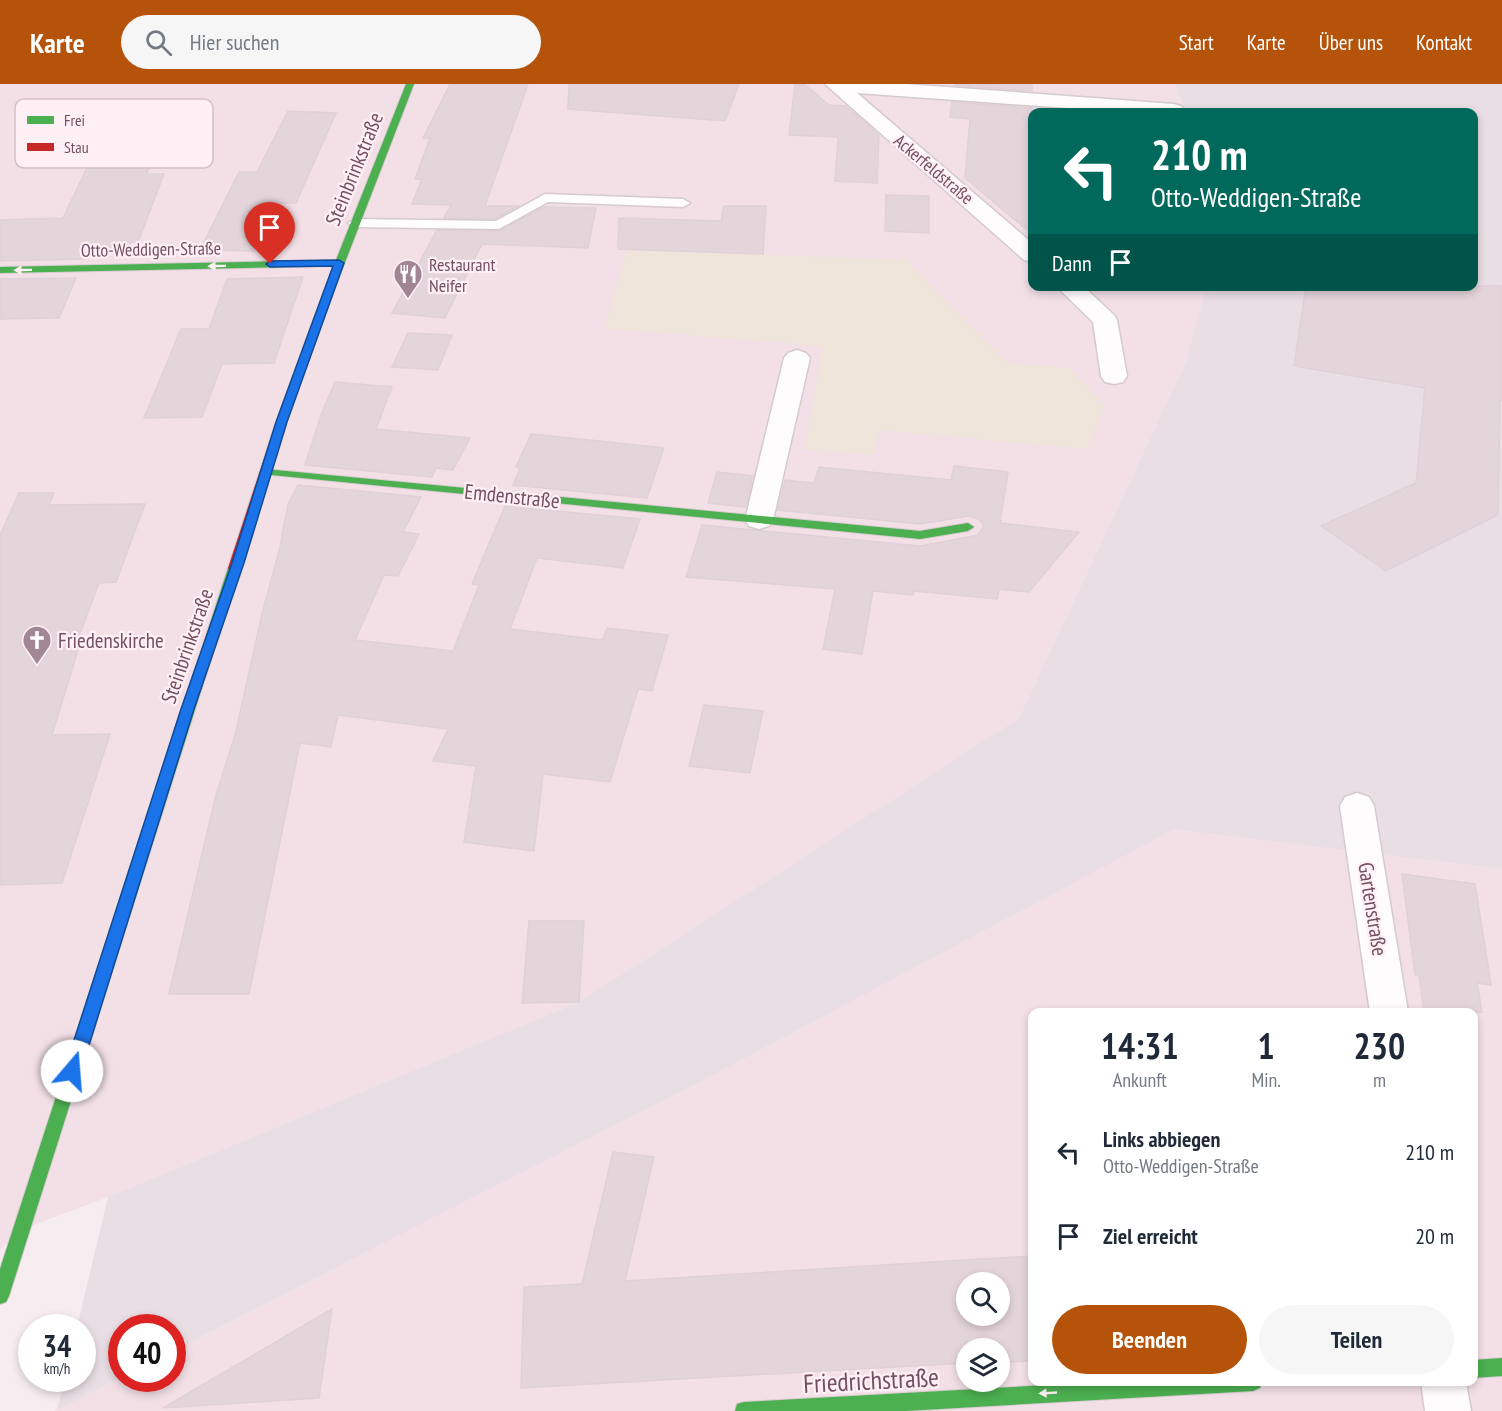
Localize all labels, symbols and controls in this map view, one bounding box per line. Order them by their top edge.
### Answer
search box [121,15,541,69]
text: Karte [30,24,85,61]
icon: search [142,26,175,59]
text: Hier suchen [190,28,279,56]
text: Start [1179,29,1214,56]
text: Karte [1247,29,1286,56]
text: Über uns [1319,29,1383,56]
text: Kontakt [1416,29,1472,56]
legend [15,99,213,168]
street label: Steinbrinkstraße [319,108,389,230]
text: Frei [64,110,85,130]
text: 210 m [1151,127,1248,182]
street label: Ackerfeldstraße [889,129,979,209]
icon: left [1052,132,1130,210]
text: Stau [64,137,89,157]
text: Otto-Weddigen-Straße [1151,180,1361,214]
pin [244,202,295,264]
icon: arrive [253,211,286,244]
street label: Otto-Weddigen-Straße [81,236,221,262]
icon: arrive [1104,246,1137,279]
text: Dann [1052,249,1092,277]
place label: Restaurant Neifer [429,253,495,297]
restaurant icon: Restaurant Neifer [392,258,424,300]
one-way arrow [208,261,227,270]
one-way arrow [13,265,32,274]
street label: Emdenstraße [463,478,561,514]
street label: Steinbrinkstraße [155,585,219,707]
church icon: Friedenskirche [21,624,53,666]
place label: Friedenskirche [58,627,164,654]
street label: Gartenstraße [1352,860,1394,958]
text: 14:31 [1101,1022,1179,1069]
text: 1 [1258,1022,1275,1069]
text: 230 [1354,1022,1405,1069]
position arrow [40,1039,104,1103]
text: Ankunft [1113,1067,1167,1093]
text: Min. [1251,1067,1281,1093]
text: m [1373,1067,1386,1093]
text: Links abbiegen [1103,1125,1220,1153]
icon: left [1052,1136,1085,1169]
text: 210 m [1405,1138,1454,1166]
text: Otto-Weddigen-Straße [1103,1153,1259,1179]
icon: arrive [1052,1220,1085,1253]
text: Ziel erreicht [1103,1222,1198,1250]
text: 20 m [1415,1222,1454,1250]
map controls [956,1272,1010,1392]
button: search [956,1272,1010,1326]
button: Beenden [1052,1305,1247,1374]
button: Teilen [1259,1305,1454,1374]
speed limit sign: 40 [108,1314,186,1392]
text: 34 [43,1326,71,1365]
button: layers [956,1338,1010,1392]
text: km/h [44,1359,70,1378]
street label: Friedrichstraße [802,1360,940,1400]
one-way arrow [1038,1389,1057,1398]

